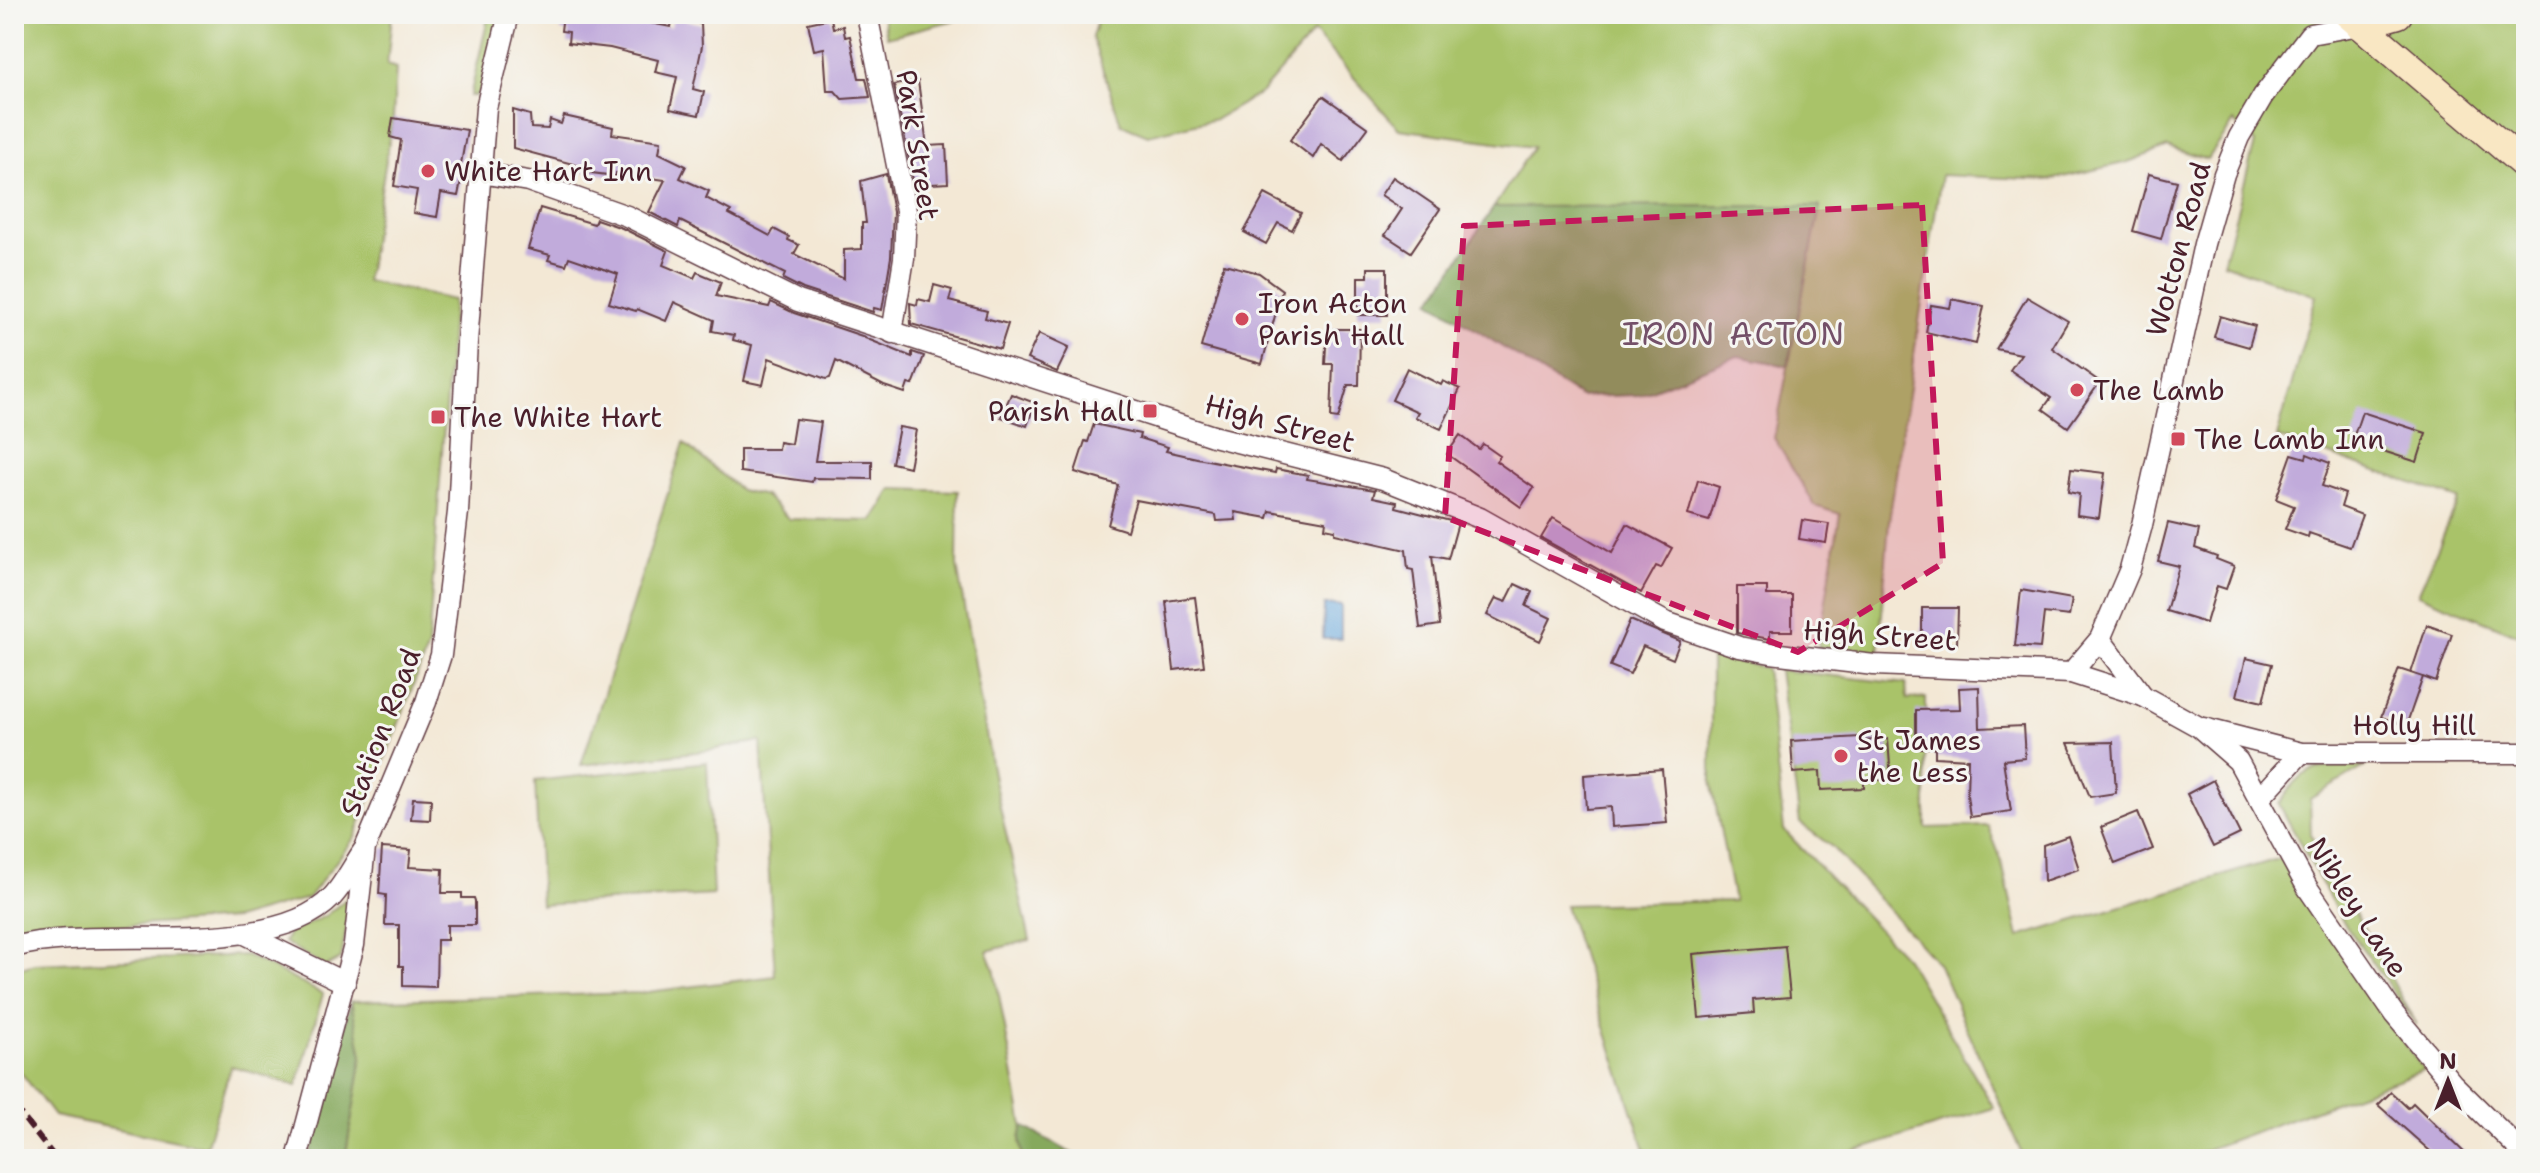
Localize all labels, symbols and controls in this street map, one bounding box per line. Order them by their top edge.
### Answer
street label: Park Street [887,67,949,223]
place label: White Hart Inn [444,152,652,190]
street label: Wotton Road [2136,157,2220,341]
marker: White Hart Inn [419,162,437,180]
place label: Iron Acton Parish Hall [1258,284,1407,354]
marker: Iron Acton Parish Hall [1233,310,1251,328]
district label: IRON ACTON [1622,312,1846,355]
place label: The Lamb [2093,371,2225,409]
marker: The Lamb [2068,381,2086,399]
street label: High Street [1201,385,1359,461]
place label: Parish Hall [988,392,1135,430]
place label: The White Hart [454,398,662,436]
marker: Parish Hall [1141,402,1159,420]
marker: The White Hart [429,408,447,426]
place label: The Lamb Inn [2194,420,2384,458]
marker: The Lamb Inn [2169,430,2187,448]
street label: High Street [1802,611,1958,659]
street label: Station Road [331,643,429,821]
street label: Holly Hill [2352,706,2476,744]
place label: St James the Less [1857,721,1981,791]
marker: St James the Less [1832,747,1850,765]
street label: Nibley Lane [2298,830,2418,984]
north arrow [2408,1041,2488,1121]
text: N [2439,1047,2457,1076]

